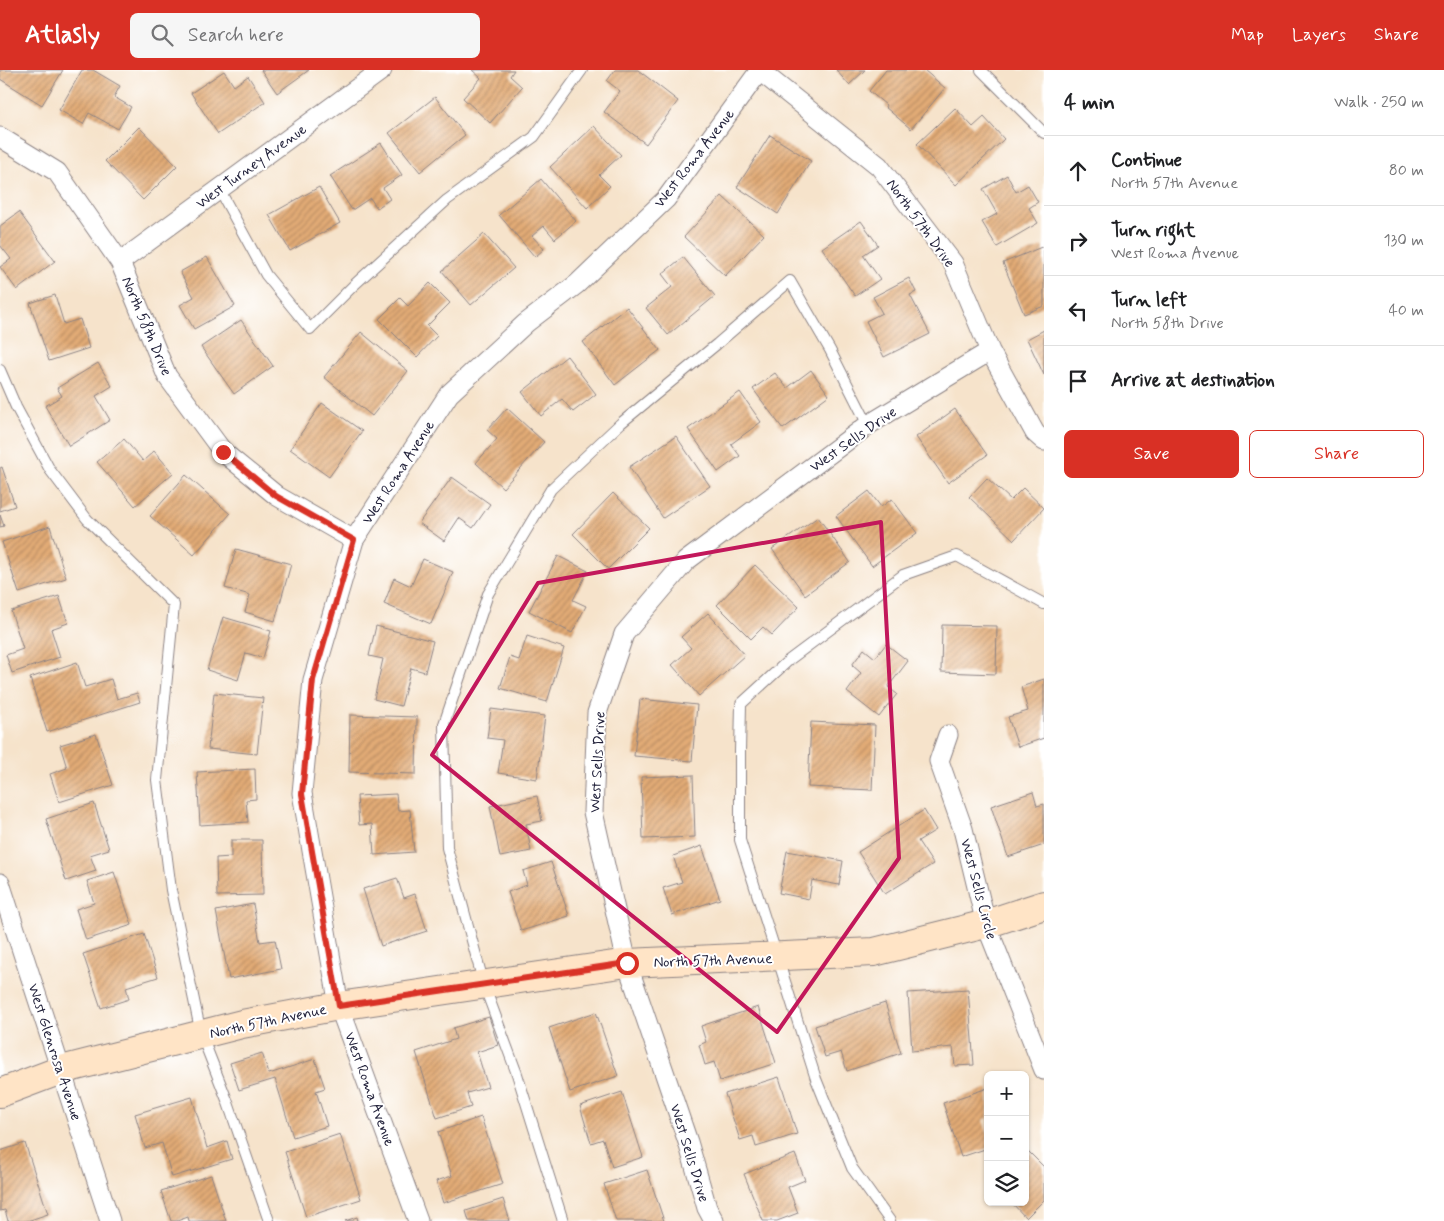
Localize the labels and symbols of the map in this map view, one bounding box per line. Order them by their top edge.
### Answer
street label: West Roma Avenue [650,105,740,212]
street label: West Turney Avenue [192,120,311,214]
street label: North 57th Drive [881,175,959,272]
street label: North 58th Drive [116,274,176,379]
street label: West Sells Drive [806,402,901,477]
street label: West Roma Avenue [358,417,440,528]
route end [212,441,235,464]
street label: West Sells Drive [585,711,611,813]
street label: West Sells Circle [955,837,1001,942]
street label: North 57th Avenue [653,949,773,973]
route start [616,952,639,975]
street label: West Glenrosa Avenue [22,981,86,1124]
street label: North 57th Avenue [208,1000,329,1044]
street label: West Roma Avenue [339,1029,399,1149]
street label: West Sells Drive [665,1102,714,1205]

